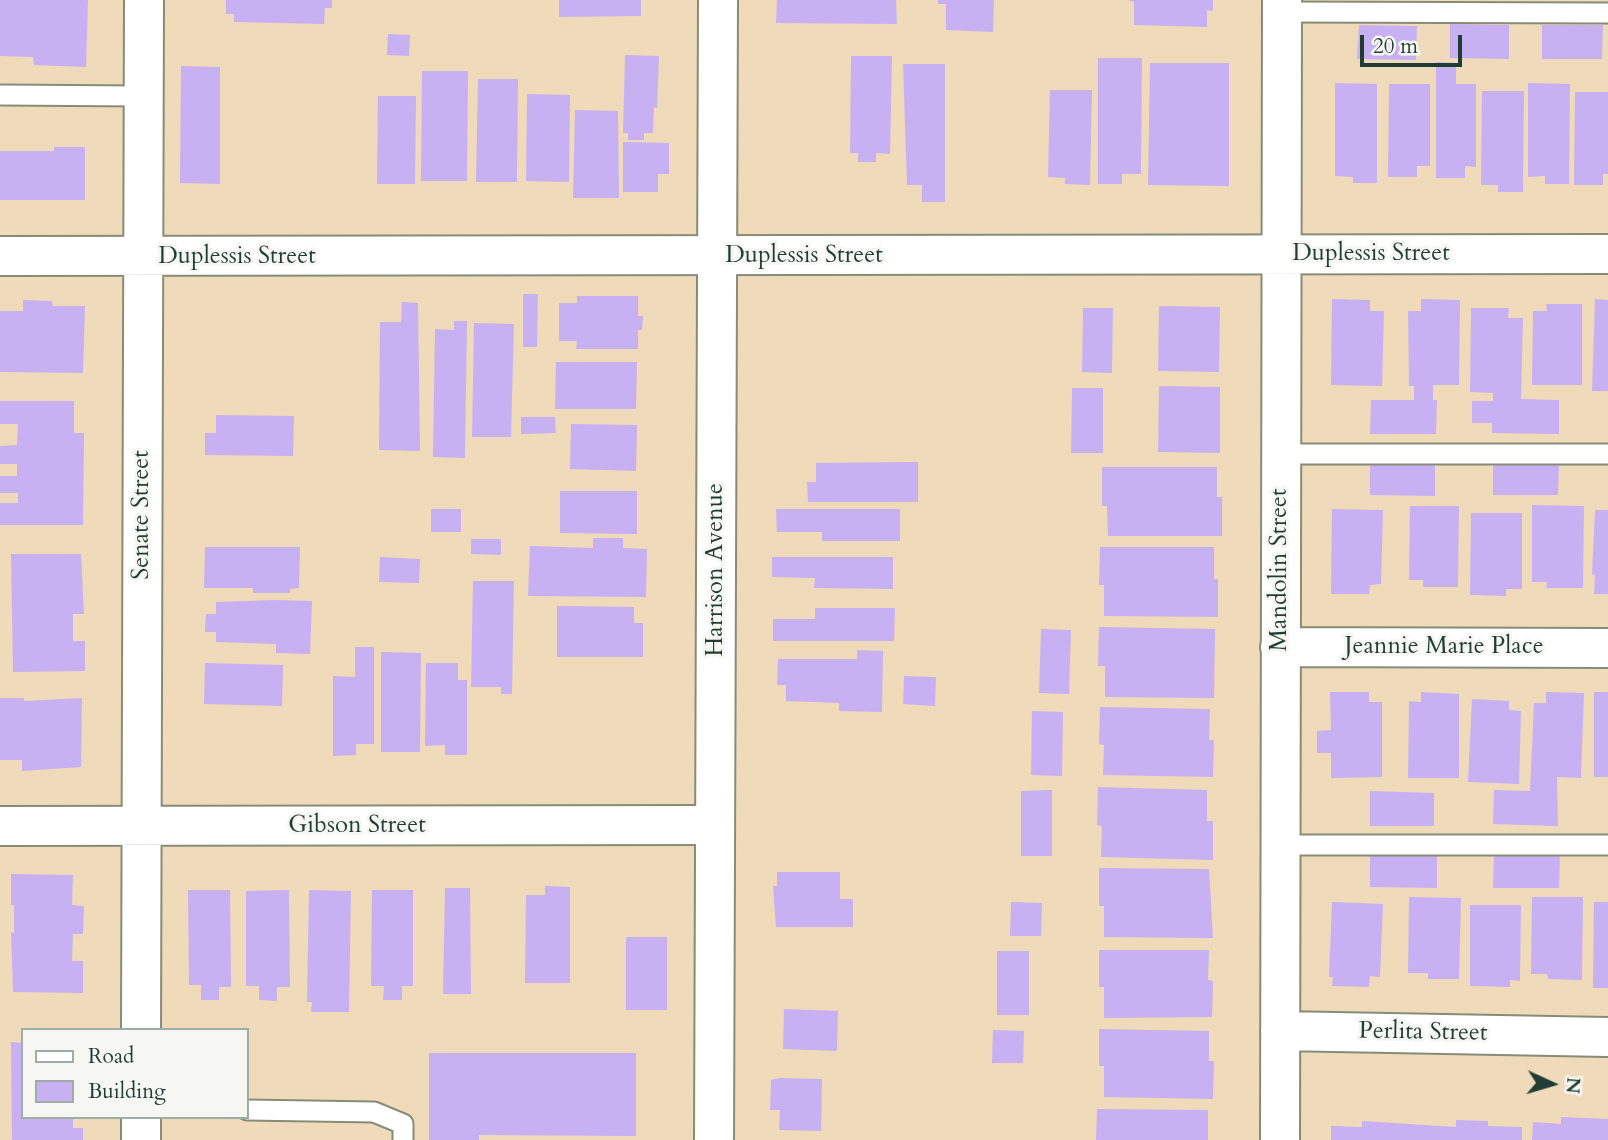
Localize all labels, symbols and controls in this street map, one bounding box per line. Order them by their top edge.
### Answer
scale bar [1363,21,1464,65]
text: 20 m [1373,32,1418,61]
street label: Duplessis Street [1292,240,1450,268]
street label: Duplessis Street [725,242,883,270]
street label: Duplessis Street [158,243,316,271]
street label: Senate Street [128,450,156,580]
street label: Harrison Avenue [702,483,730,657]
street label: Mandolin Street [1266,488,1294,652]
street label: Jeannie Marie Place [1344,633,1544,661]
street label: Gibson Street [288,812,426,840]
street label: Perlita Street [1358,1017,1488,1049]
legend [21,1028,248,1119]
text: Road [88,1042,134,1071]
north arrow [1517,1049,1587,1119]
text: N [1559,1076,1586,1095]
text: Building [88,1077,166,1106]

